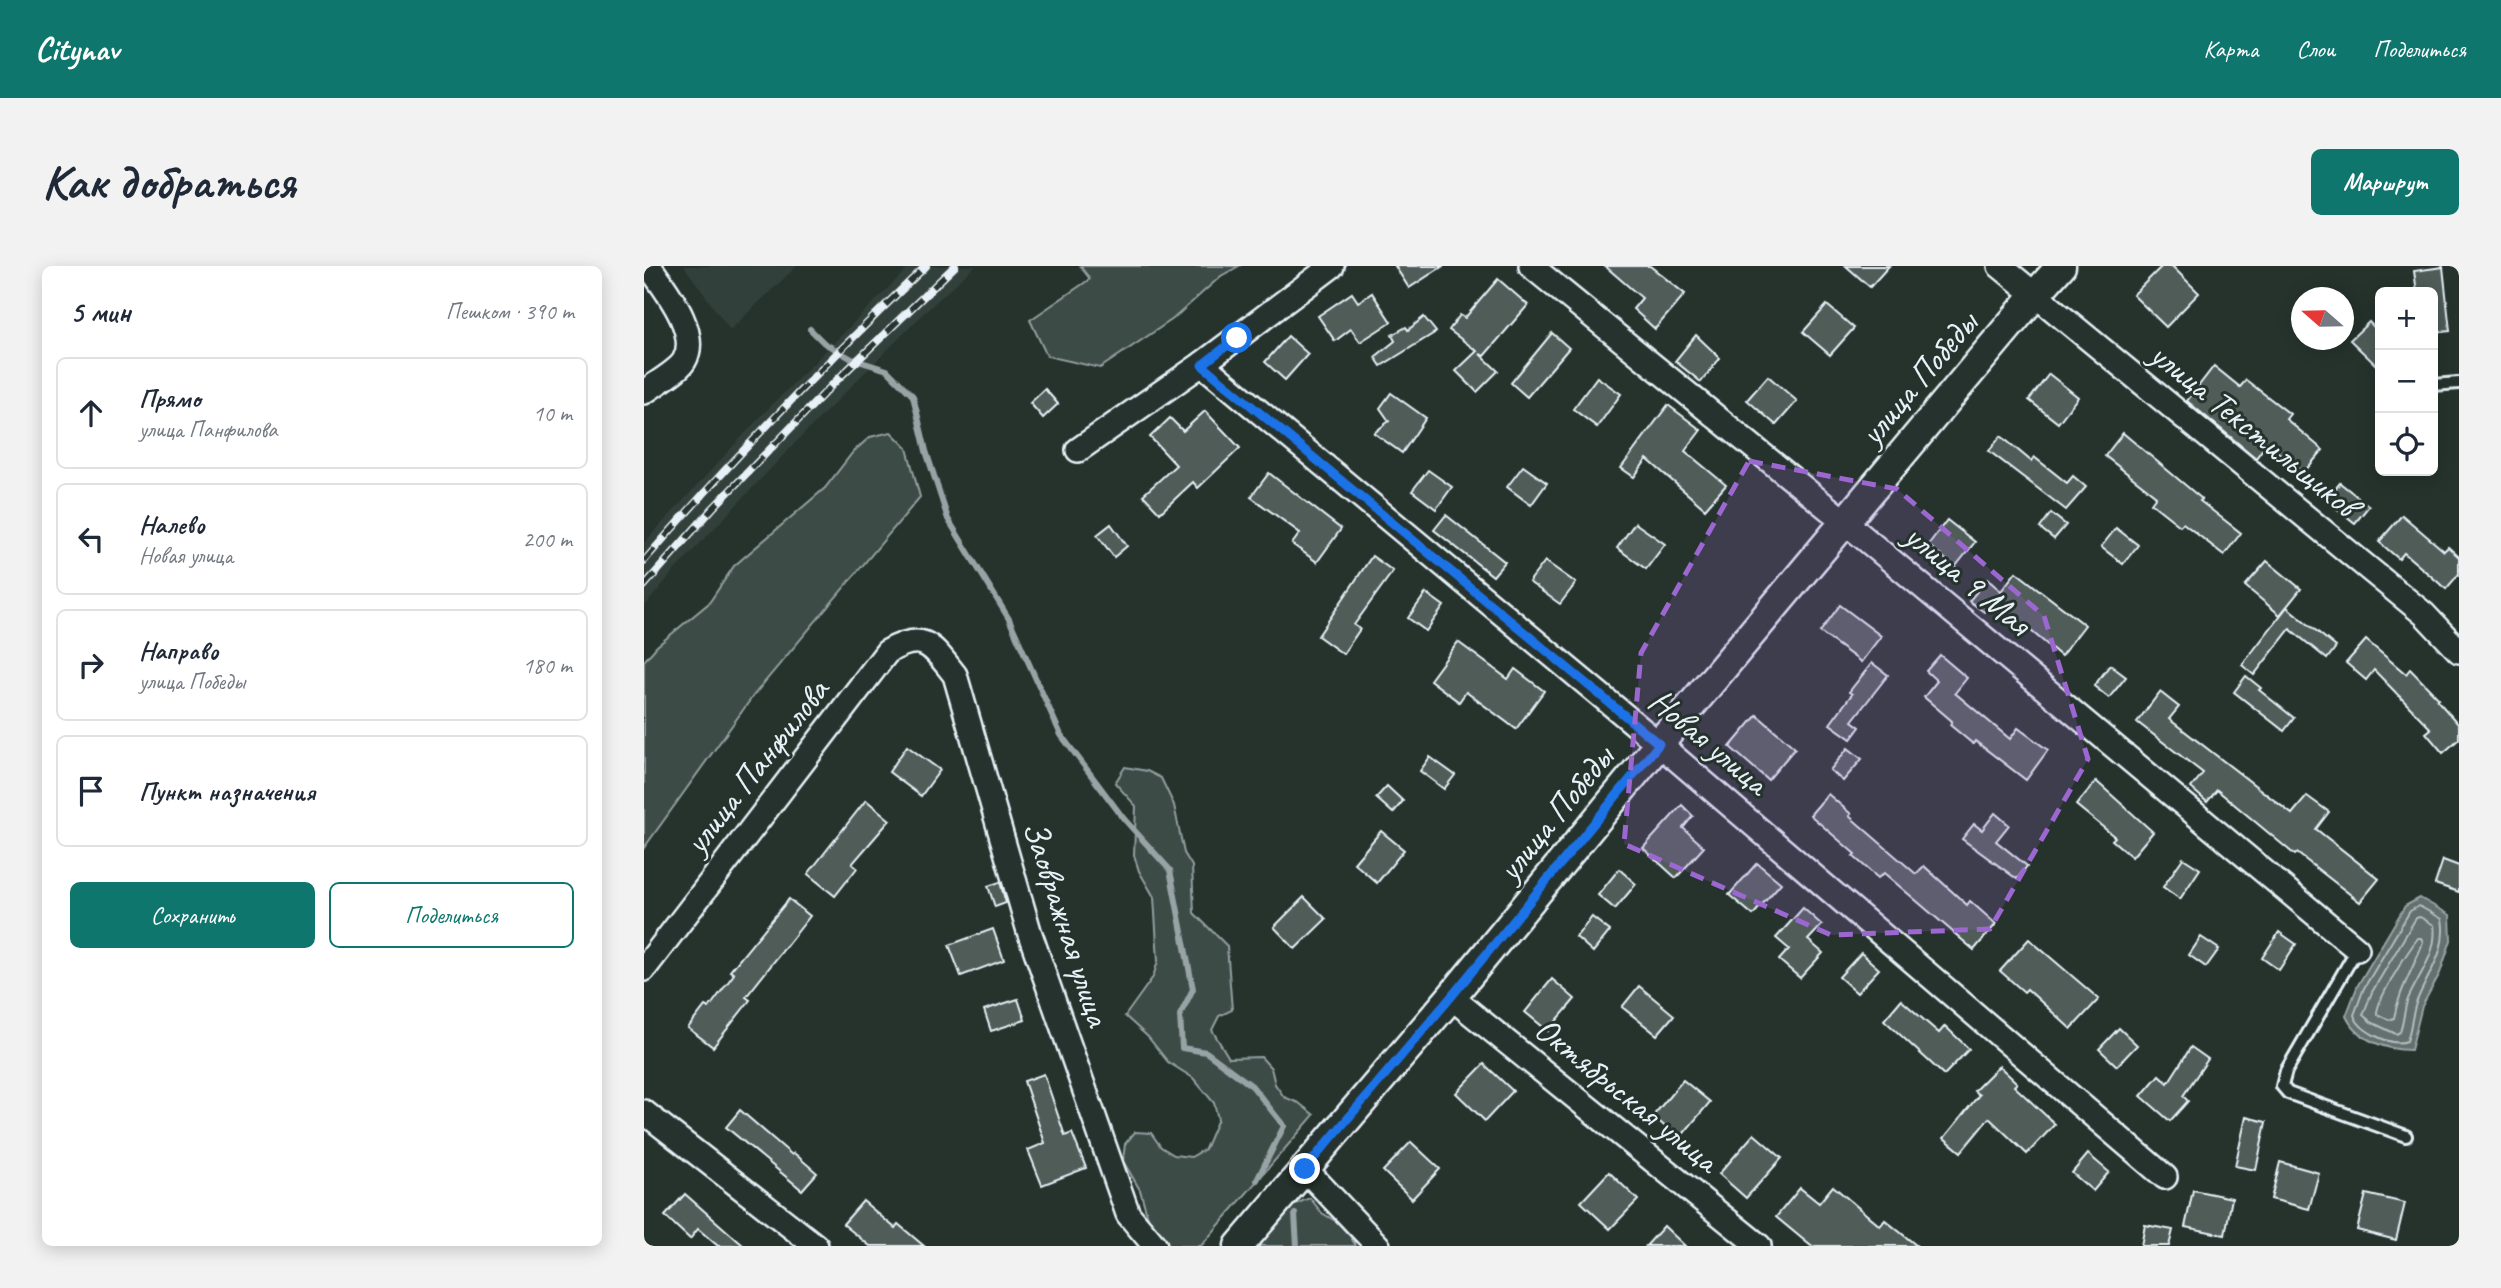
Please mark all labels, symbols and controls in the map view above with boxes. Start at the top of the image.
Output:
text: Citynav [35,28,119,70]
text: Карта [2204,34,2258,64]
text: Слои [2296,34,2335,64]
text: Поделиться [2373,34,2466,64]
button: Маршрут [2311,149,2459,215]
text: Как добраться [42,151,295,213]
north arrow [2291,287,2354,350]
map controls [2375,287,2438,476]
button: + [2375,287,2438,350]
text: 5 мин [70,293,131,331]
text: Пешком · 390 m [446,297,574,326]
street label: улица Победы [1848,300,1989,456]
route start [1221,322,1252,353]
street label: улица Текстильщиков [2139,331,2373,532]
button: − [2375,350,2438,413]
text: Прямо [139,382,201,415]
icon: ahead [72,394,110,432]
text: 10 m [533,399,572,428]
button: locate [2375,413,2438,476]
text: улица Панфилова [139,415,277,444]
text: Налево [139,508,205,541]
street label: улица 9 Мая [1894,512,2042,647]
icon: left [72,520,110,558]
text: 200 m [523,525,572,554]
text: Новая улица [139,541,233,570]
text: Направо [139,634,218,667]
icon: right [72,646,110,684]
text: 180 m [523,651,572,680]
text: улица Победы [139,667,245,696]
street label: улица Панфилова [673,667,841,865]
street label: Новая улица [1639,678,1780,806]
street label: улица Победы [1486,734,1625,892]
icon: arrive [72,772,110,810]
text: Пункт назначения [139,775,315,808]
street label: Заовражная улица [1012,815,1121,1033]
button: Сохранить [70,882,315,948]
button: Поделиться [329,882,574,948]
street label: Октябрьская улица [1526,1007,1730,1184]
route end [1289,1153,1320,1184]

